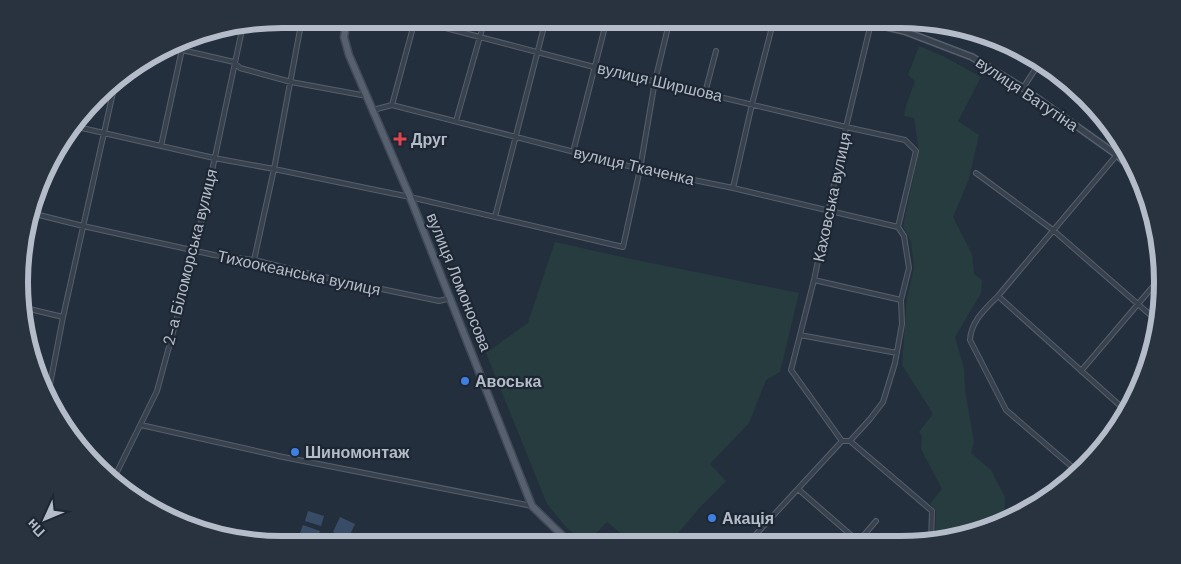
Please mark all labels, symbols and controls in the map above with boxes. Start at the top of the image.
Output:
street label: вулиця Ватутіна [972,52,1082,136]
street label: вулиця Ширшова [595,57,725,107]
place label: Друг [411,129,448,150]
street label: Каховська вулиця [808,130,856,264]
marker: Друг [393,132,407,146]
street label: вулиця Ткаченка [571,142,697,190]
street label: 2-а Біломорська вулиця [158,167,222,347]
street label: вулиця Ломоносова [422,210,496,354]
street label: Тихоокеанська вулиця [216,245,382,301]
place label: Авоська [475,371,541,392]
marker: Авоська [459,375,471,387]
place label: Шиномонтаж [305,442,410,463]
marker: Шиномонтаж [289,446,301,458]
north arrow [20,494,70,544]
place label: Акація [722,508,774,529]
marker: Акація [706,512,718,524]
text: Пн [23,515,49,541]

